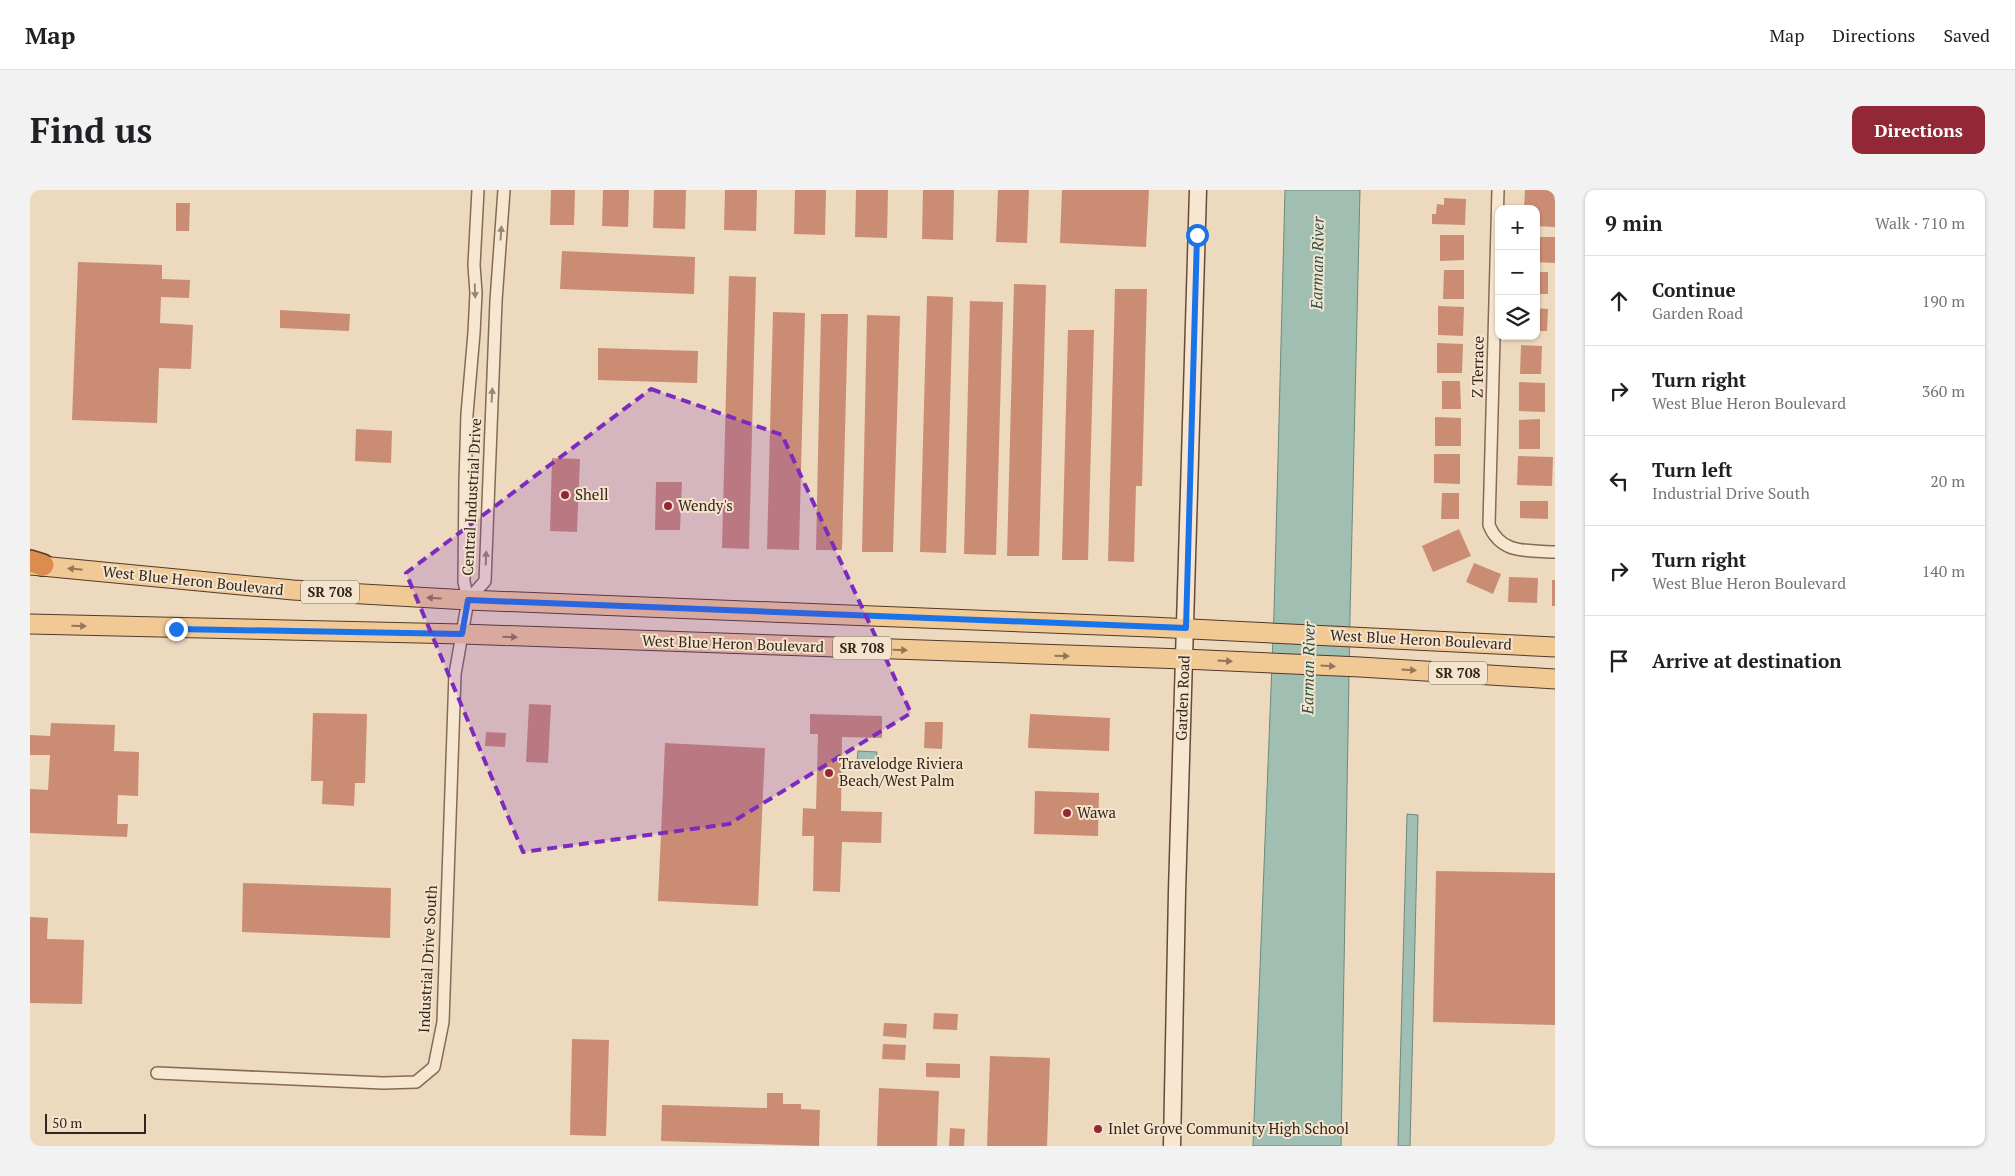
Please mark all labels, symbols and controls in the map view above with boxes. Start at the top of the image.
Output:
text: Map [25,19,75,51]
text: Map [1769,23,1804,47]
text: Directions [1832,23,1915,47]
text: Saved [1943,23,1990,47]
button: Directions [1852,106,1985,154]
text: Find us [30,107,152,153]
map controls [1495,205,1540,340]
button: + [1495,205,1540,250]
text: 9 min [1605,209,1662,237]
text: Walk · 710 m [1875,212,1965,234]
water label: Earman River [1305,216,1329,311]
route start [1186,224,1209,247]
one-way arrow [497,225,505,241]
button: − [1495,250,1540,295]
text: Continue [1652,277,1736,302]
one-way arrow [472,283,480,299]
icon: ahead [1605,287,1633,315]
text: 190 m [1922,290,1965,312]
button: layers [1495,295,1540,340]
text: Garden Road [1652,302,1743,324]
street label: Z Terrace [1466,336,1488,398]
text: Turn right [1652,367,1746,392]
icon: right [1605,377,1633,405]
text: 360 m [1922,380,1965,402]
one-way arrow [489,387,497,403]
text: West Blue Heron Boulevard [1652,392,1846,414]
street label: Central Industrial Drive [457,418,485,576]
text: Turn left [1652,457,1733,482]
icon: left [1605,467,1633,495]
text: 20 m [1930,470,1965,492]
text: Industrial Drive South [1652,482,1810,504]
place label: Shell [575,484,608,504]
marker: Shell [559,489,571,501]
place label: Wendy's [678,495,733,515]
marker: Wendy's [662,500,674,512]
text: Turn right [1652,547,1746,572]
one-way arrow [482,550,490,566]
icon: right [1605,557,1633,585]
text: 140 m [1922,560,1965,582]
street label: West Blue Heron Boulevard [102,561,285,599]
one-way arrow [67,565,83,573]
text: West Blue Heron Boulevard [1652,572,1846,594]
road number: SR 708 [301,581,359,604]
one-way arrow [426,593,442,601]
route end [165,618,188,641]
water label: Earman River [1296,621,1320,716]
one-way arrow [71,622,87,630]
street label: West Blue Heron Boulevard [1330,624,1512,654]
street label: West Blue Heron Boulevard [642,630,824,656]
one-way arrow [502,633,518,641]
road number: SR 708 [833,636,891,659]
one-way arrow [892,646,908,654]
icon: arrive [1605,647,1633,675]
text: Arrive at destination [1652,648,1841,673]
one-way arrow [1055,652,1071,660]
street label: Garden Road [1171,655,1193,741]
one-way arrow [1217,657,1233,665]
one-way arrow [1320,662,1336,670]
road number: SR 708 [1429,662,1487,684]
one-way arrow [1401,667,1417,675]
place label: Travelodge Riviera Beach/West Palm [839,753,964,790]
marker: Travelodge Riviera Beach/West Palm [823,767,835,779]
place label: Wawa [1077,802,1117,822]
marker: Wawa [1061,807,1073,819]
street label: Industrial Drive South [413,884,441,1033]
scale bar [45,1111,146,1134]
text: 50 m [52,1113,82,1132]
place label: Inlet Grove Community High School [1108,1118,1349,1138]
marker: Inlet Grove Community High School [1092,1123,1104,1135]

